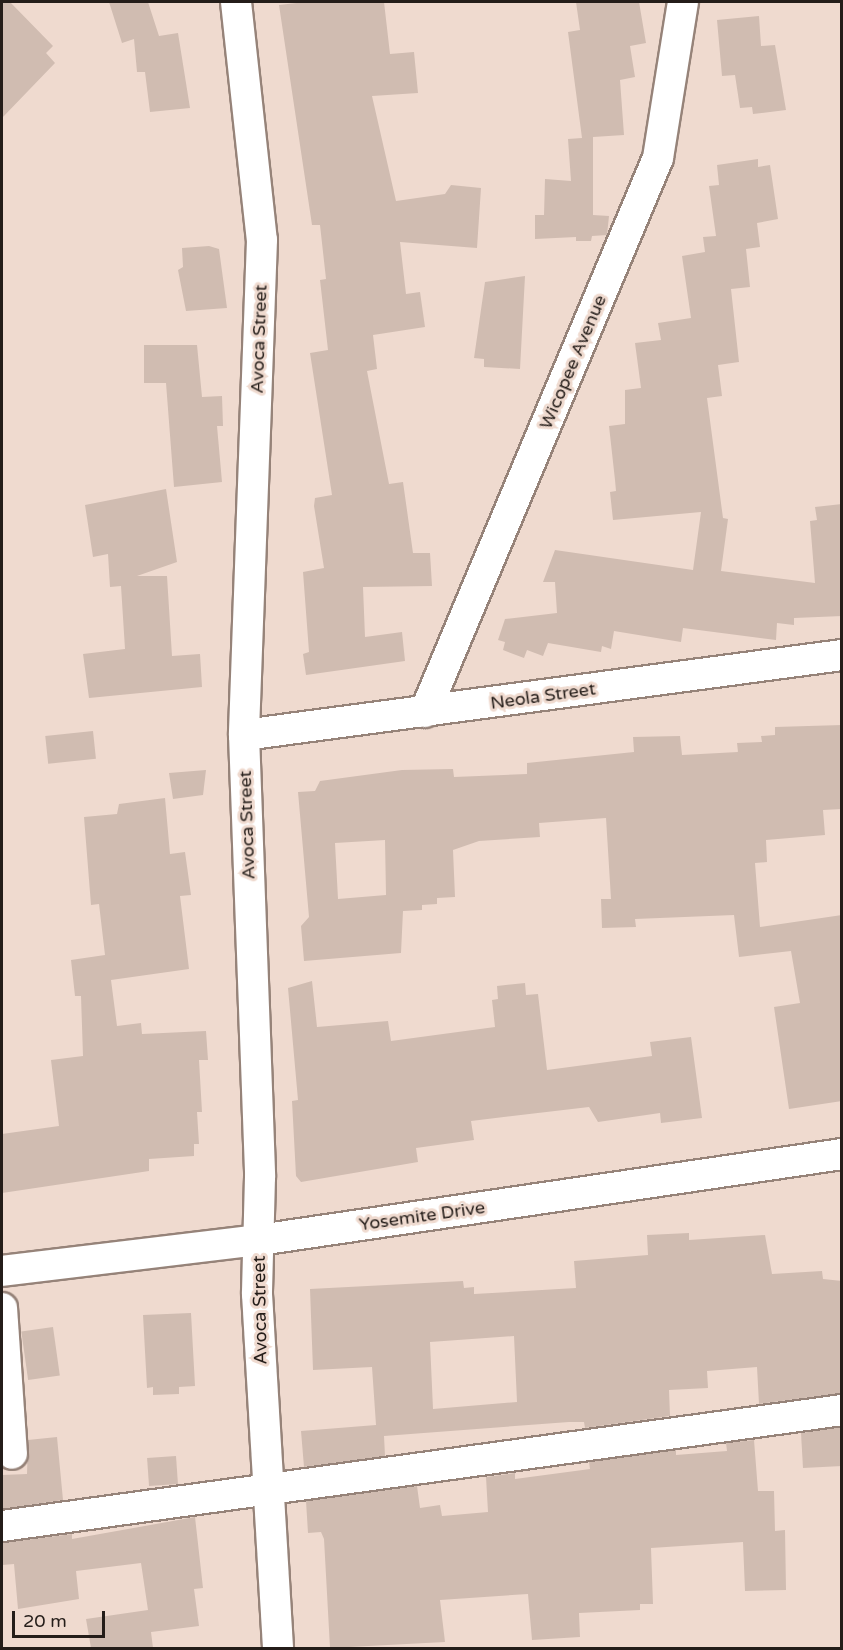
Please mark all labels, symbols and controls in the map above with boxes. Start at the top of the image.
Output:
street label: Avoca Street [246,284,272,394]
street label: Wicopee Avenue [535,292,611,432]
street label: Neola Street [489,678,597,714]
street label: Avoca Street [234,770,260,880]
street label: Yosemite Drive [358,1196,486,1236]
street label: Avoca Street [248,1255,272,1365]
scale bar [15,1599,108,1637]
text: 20 m [23,1610,67,1632]

